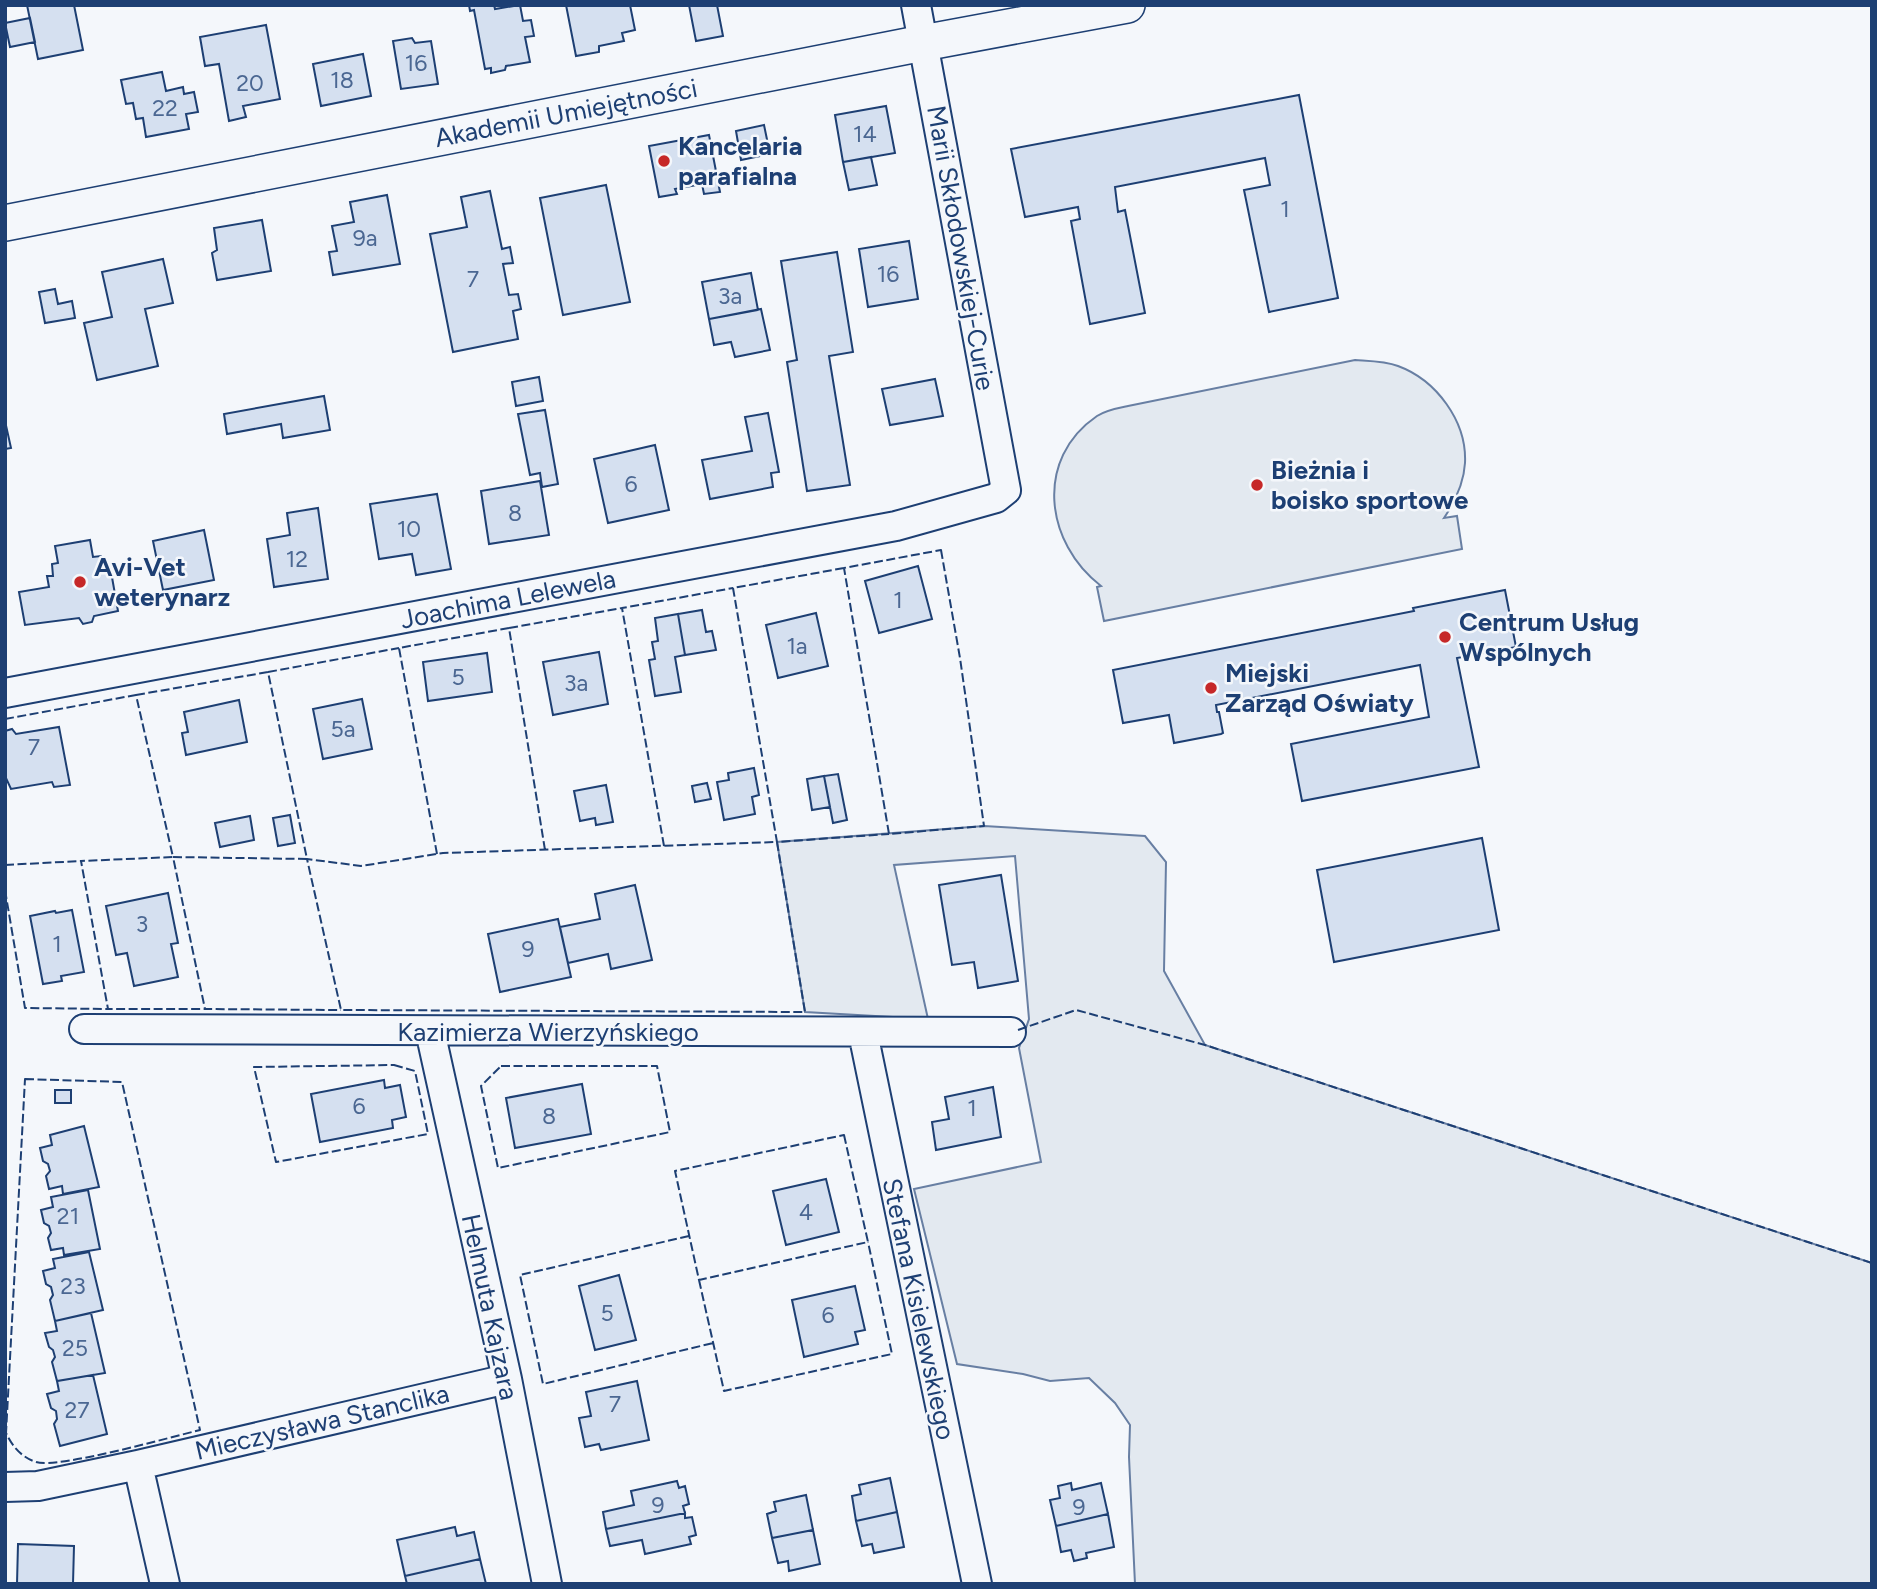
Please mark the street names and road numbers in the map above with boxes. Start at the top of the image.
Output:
street label: Akademii Umiejętności [432,72,700,154]
street label: Marii Skłodowskiej-Curie [920,103,1002,393]
street label: Joachima Lelewela [398,562,618,636]
street label: Kazimierza Wierzyńskiego [397,1016,699,1048]
street label: Stefana Kisielewskiego [876,1175,962,1443]
street label: Helmuta Kajzara [455,1211,525,1403]
street label: Mieczysława Stanclika [192,1377,452,1467]

